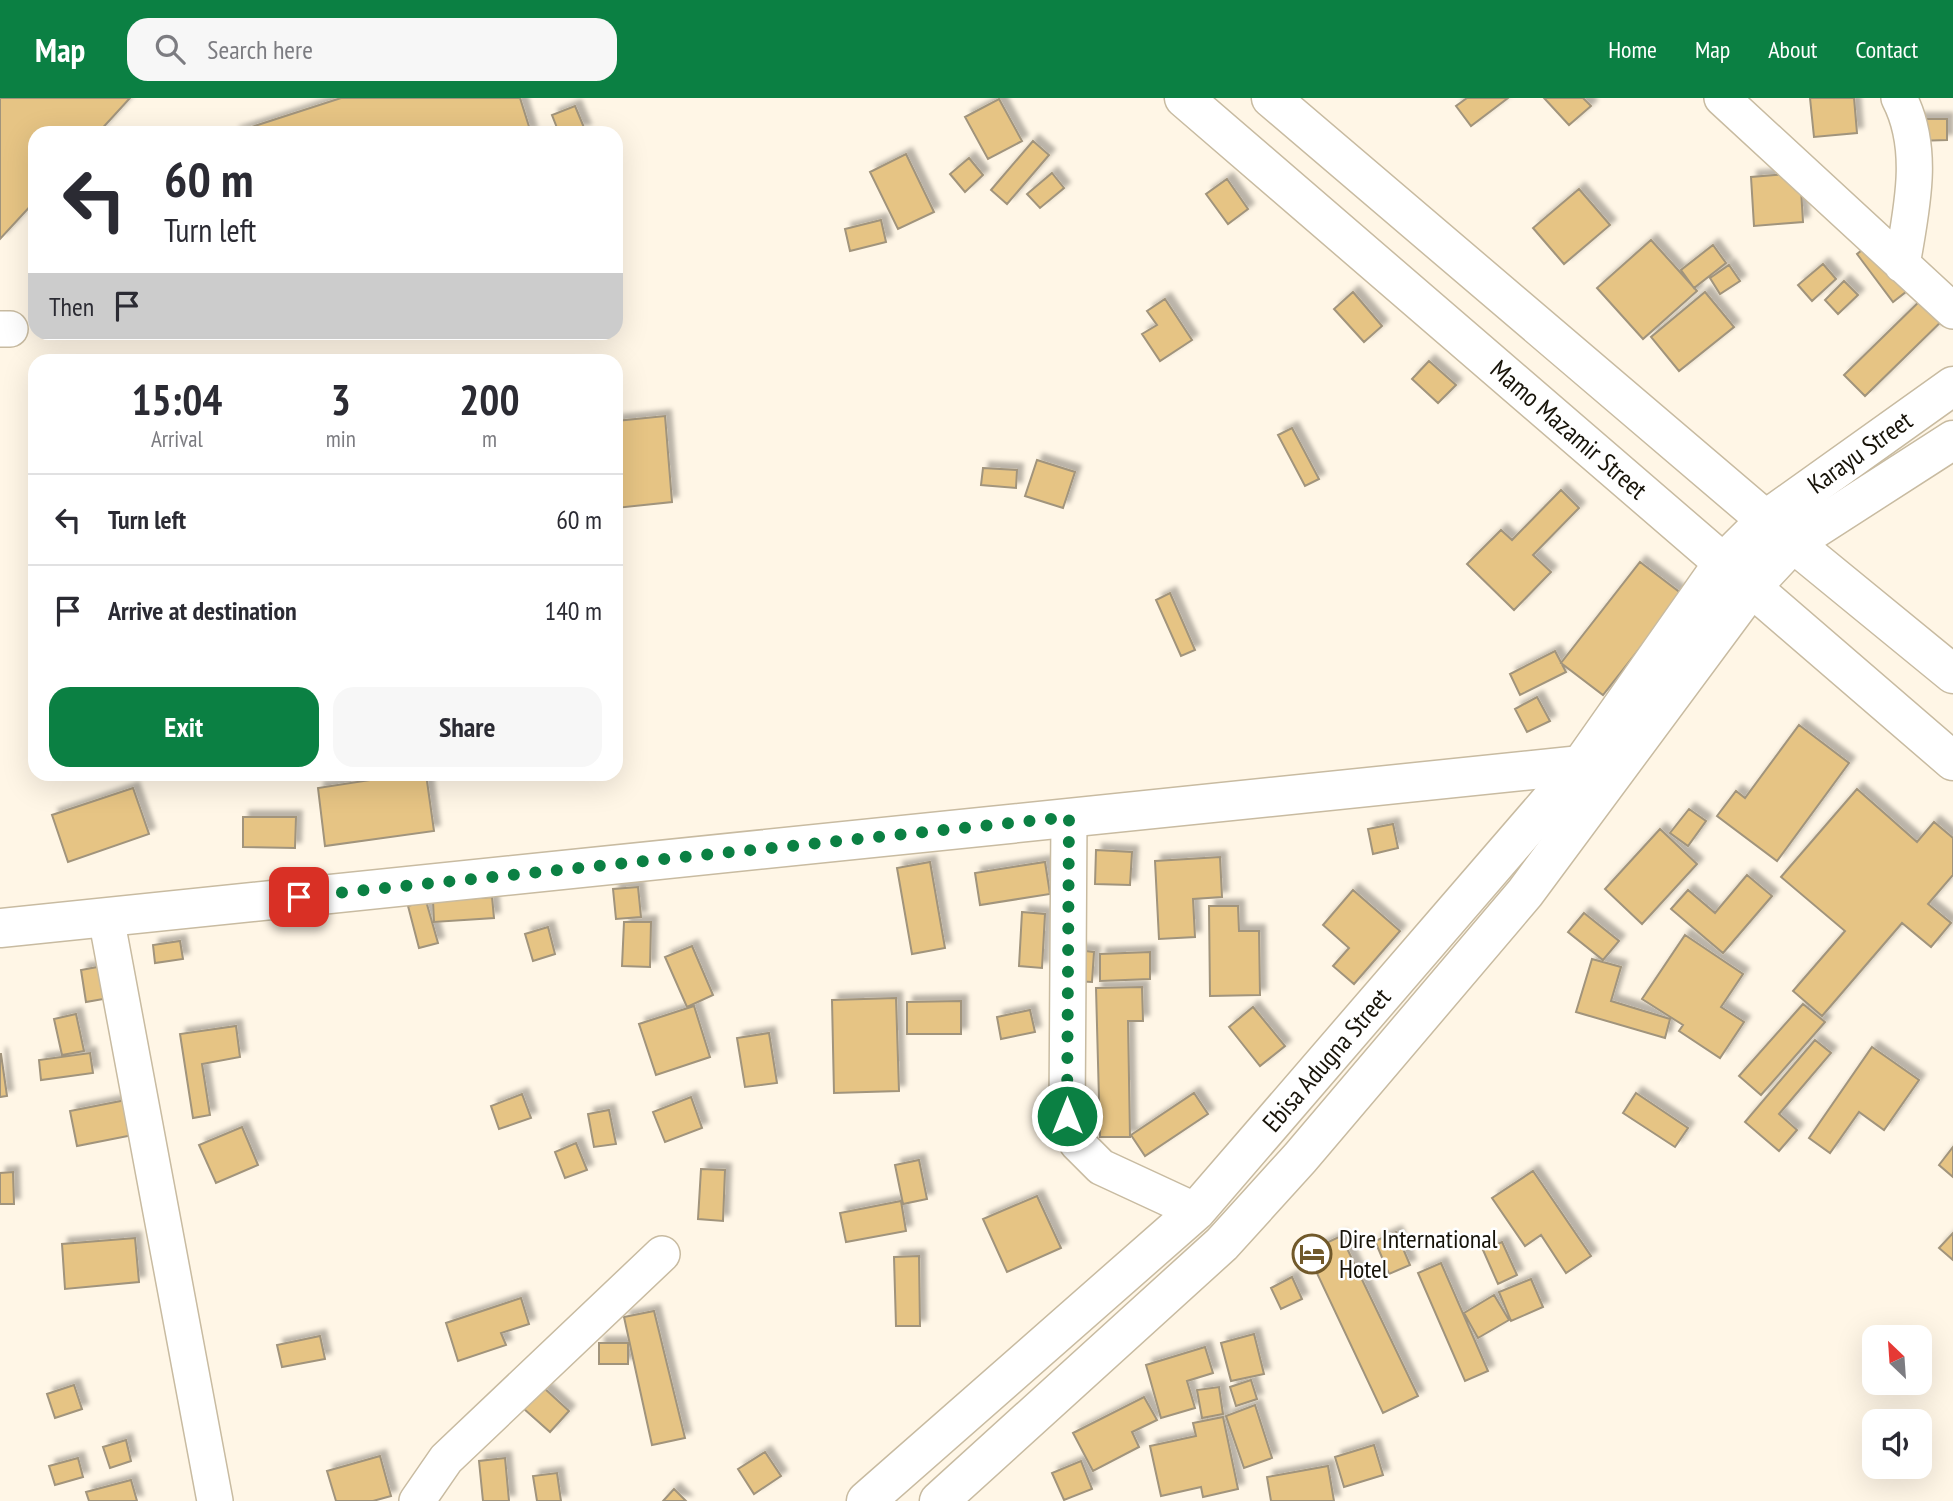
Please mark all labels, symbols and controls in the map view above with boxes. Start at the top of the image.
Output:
search box [127,18,617,81]
text: Map [35,28,85,71]
icon: search [151,30,189,68]
text: Search here [207,33,313,66]
text: Home [1608,34,1657,65]
text: Map [1695,34,1730,65]
text: About [1768,34,1817,65]
text: Contact [1855,34,1918,65]
text: 60 m [164,147,253,211]
icon: left [49,154,140,245]
text: Turn left [164,209,256,251]
icon: arrive [108,287,146,325]
text: Then [49,290,94,323]
street label: Mamo Mazamir Street [1484,353,1654,506]
text: 15:04 [131,372,222,427]
text: 3 [331,372,351,427]
text: 200 [459,372,520,427]
street label: Karayu Street [1801,404,1918,500]
text: Arrival [151,424,203,453]
text: min [326,424,356,453]
text: m [482,424,497,453]
icon: left [49,501,87,539]
text: Turn left [108,503,186,536]
text: 60 m [556,503,602,536]
icon: arrive [49,592,87,630]
text: Arrive at destination [108,594,297,627]
text: 140 m [544,594,602,627]
button: Exit [49,687,319,767]
button: Share [333,687,602,767]
pin [269,867,329,927]
icon: arrive [280,878,318,916]
street label: Ebisa Adugna Street [1255,981,1397,1138]
position arrow [1030,1079,1104,1153]
place label: Dire International Hotel [1339,1222,1498,1285]
hotel icon: Dire International Hotel [1291,1233,1333,1275]
north arrow [1862,1325,1932,1395]
map controls [1862,1325,1932,1479]
button: sound [1862,1409,1932,1479]

